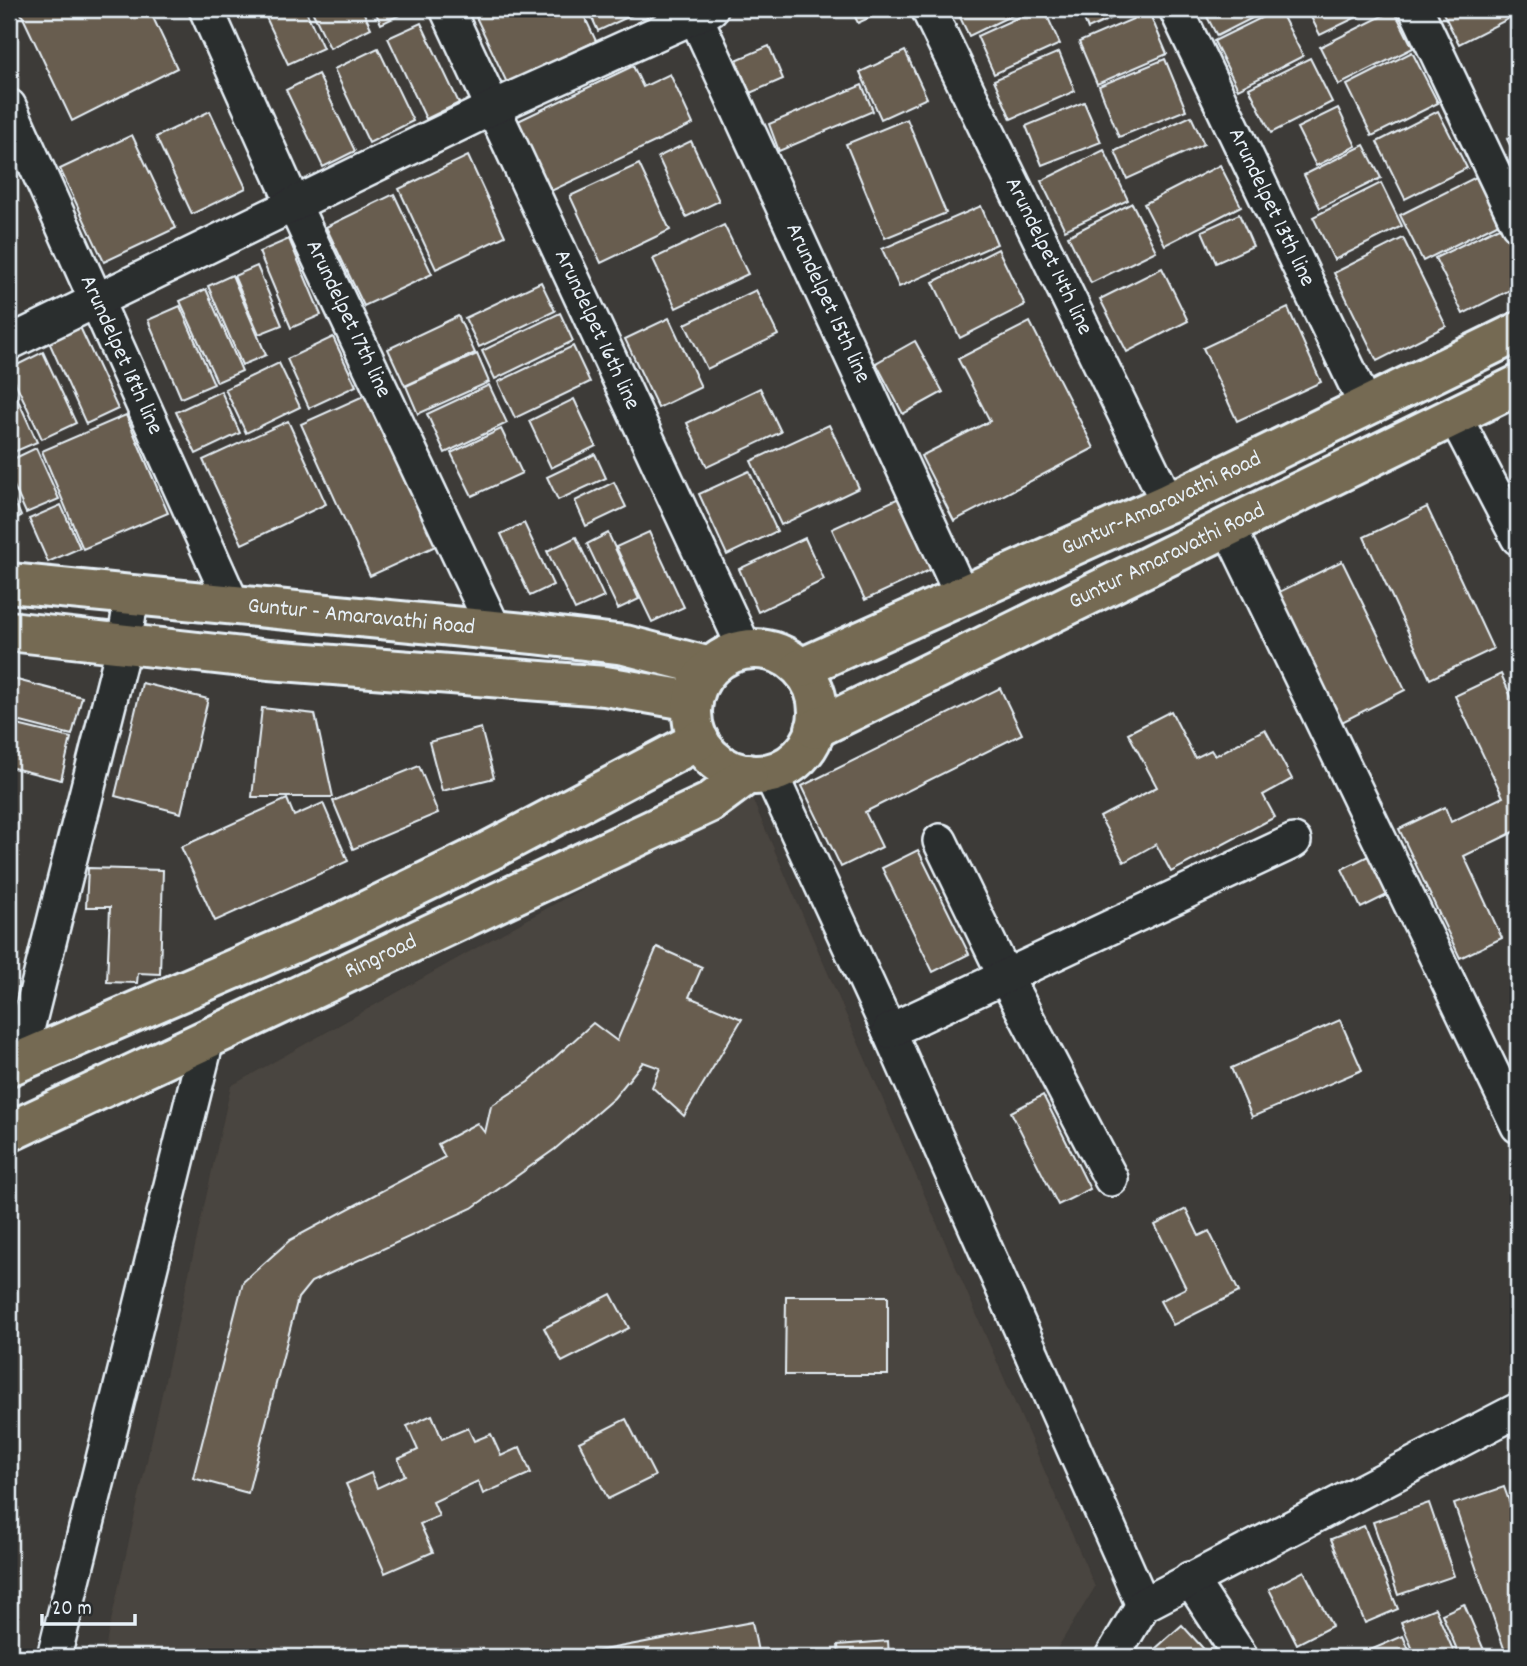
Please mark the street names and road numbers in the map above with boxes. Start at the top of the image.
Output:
street label: Arundelpet 13th line [1219,122,1323,292]
street label: Arundelpet 14th line [996,172,1101,341]
street label: Arundelpet 15th line [776,218,879,389]
street label: Arundelpet 17th line [296,235,399,404]
street label: Arundelpet 16th line [545,244,648,416]
street label: Arundelpet 18th line [71,270,171,440]
street label: Guntur-Amaravathi Road [1056,443,1267,565]
street label: Guntur Amaravathi Road [1063,495,1271,619]
street label: Guntur - Amaravathi Road [246,590,476,645]
street label: Ringroad [339,926,423,988]

